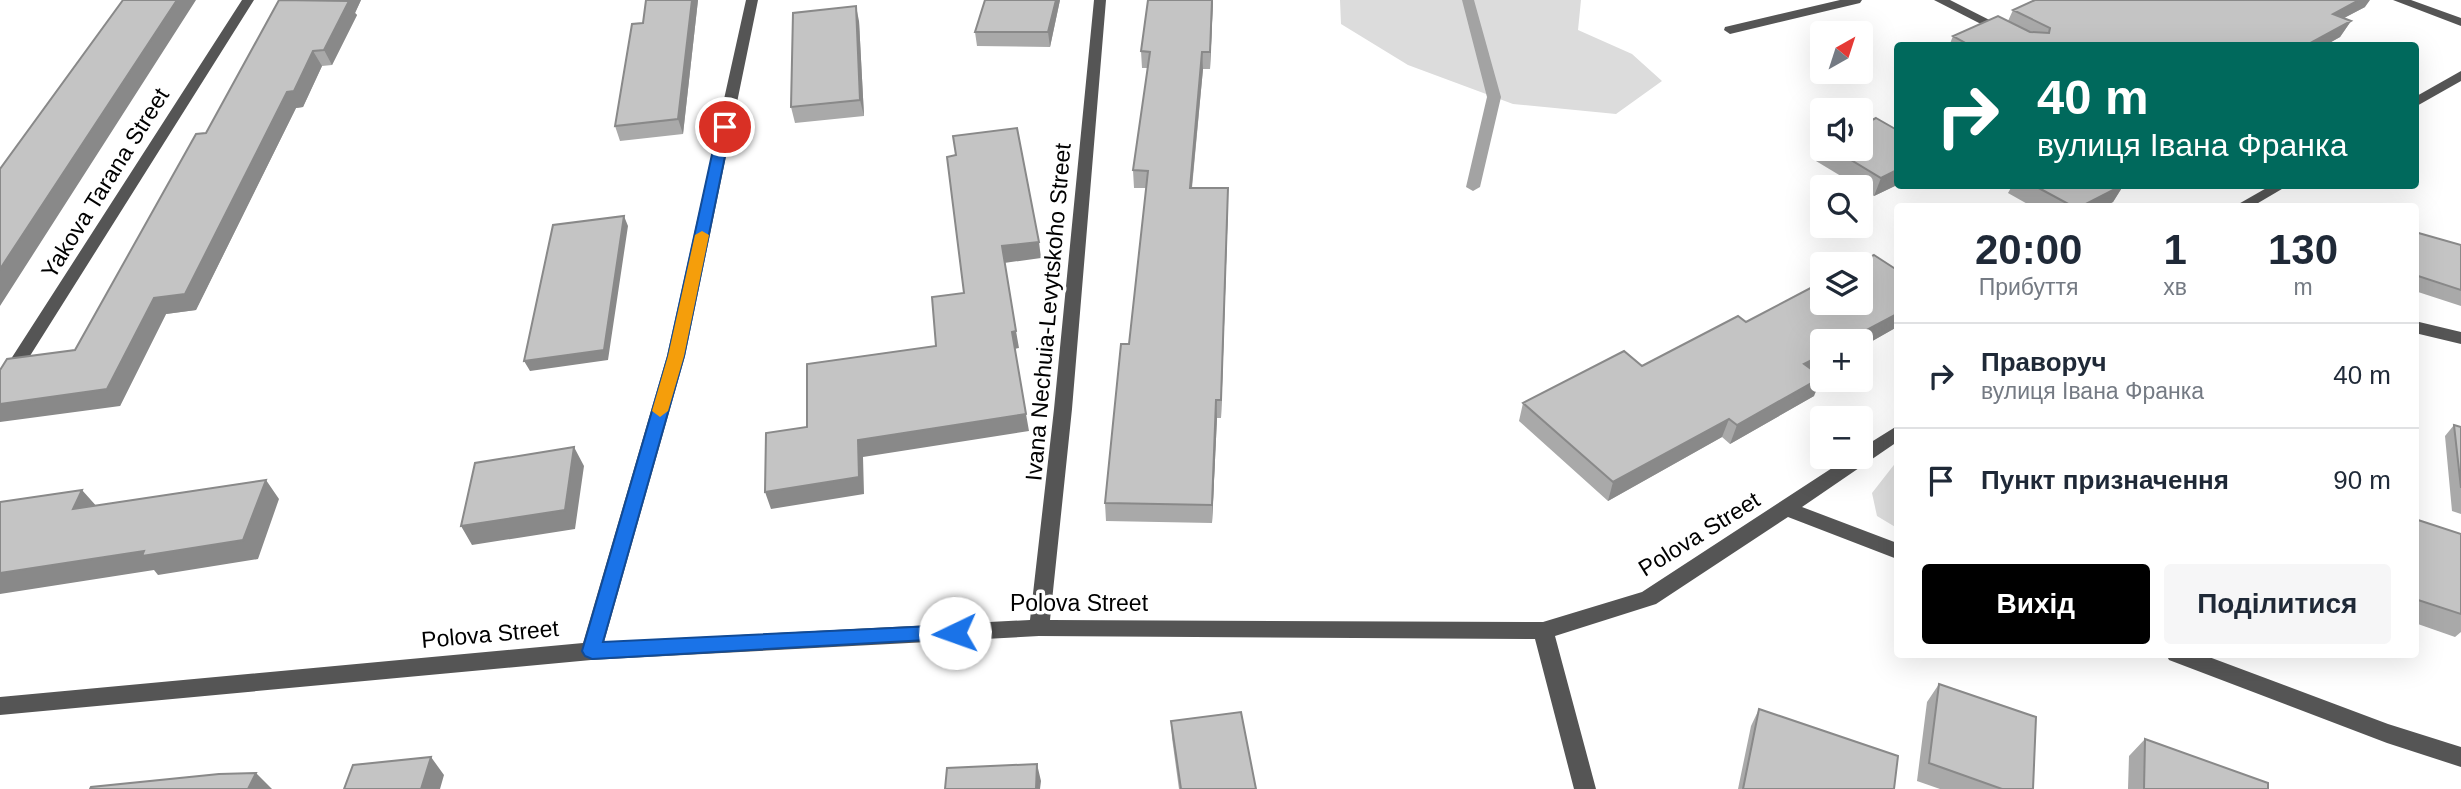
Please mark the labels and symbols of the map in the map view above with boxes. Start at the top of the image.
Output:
north arrow [1810,21,1872,84]
street label: Yakova Tarana Street [36,83,174,283]
pin [695,97,755,157]
street label: Ivana Nechuia-Levytskoho Street [1020,142,1076,482]
street label: Polova Street [1634,486,1765,582]
street label: Polova Street [1010,590,1149,616]
position arrow [918,596,992,670]
street label: Polova Street [420,615,561,653]

